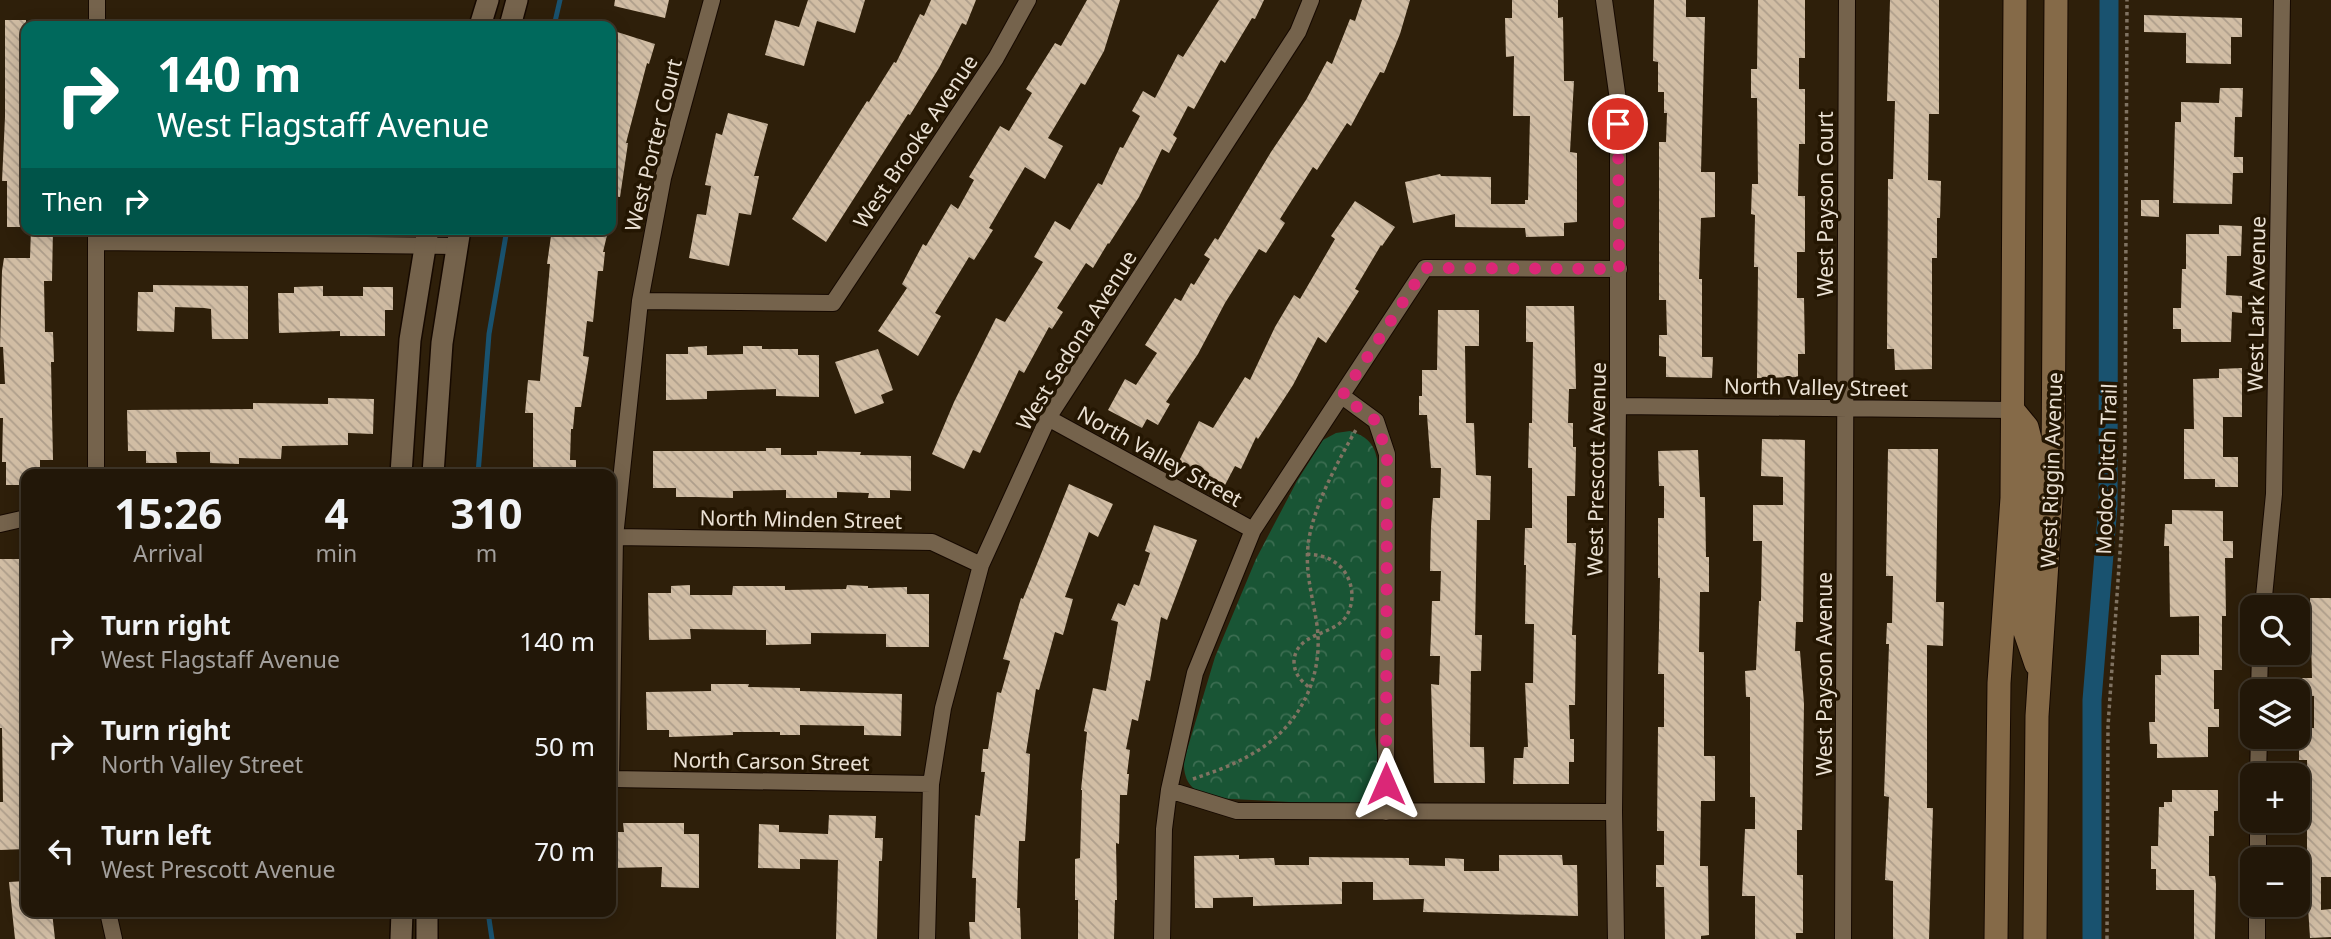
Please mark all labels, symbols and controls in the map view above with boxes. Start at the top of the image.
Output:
text: 140 m [157,40,302,106]
icon: right [42,49,133,140]
street label: West Brooke Avenue [846,49,984,233]
street label: West Porter Court [618,55,688,234]
pin [1588,94,1648,154]
text: West Flagstaff Avenue [157,103,489,146]
icon: arrive [1599,105,1637,143]
street label: West Payson Court [1811,111,1839,297]
icon: right [117,182,155,220]
text: Then [42,183,103,219]
street label: West Lark Avenue [2240,216,2272,392]
street label: West Sedona Avenue [1009,245,1143,435]
street label: West Prescott Avenue [1580,362,1612,576]
street label: North Valley Street [1724,371,1909,403]
street label: West Riggin Avenue [2034,372,2068,568]
street label: Modoc Ditch Trail [2089,383,2123,555]
street label: North Valley Street [1073,399,1248,513]
text: 15:26 [114,484,222,541]
text: 4 [324,484,348,541]
text: 310 [451,484,523,541]
street label: North Minden Street [699,503,903,535]
text: Arrival [133,537,203,569]
text: min [316,537,357,569]
text: m [476,537,497,569]
street label: West Payson Avenue [1810,572,1838,776]
map controls [2240,595,2310,917]
button: search [2240,595,2310,665]
text: Turn right [101,607,231,643]
icon: right [42,622,80,660]
text: 140 m [519,623,595,659]
text: West Flagstaff Avenue [101,643,340,675]
button: layers [2240,679,2310,749]
text: Turn right [101,712,231,748]
icon: right [42,727,80,765]
text: 50 m [534,728,595,764]
street label: North Carson Street [672,745,870,777]
position arrow [1349,747,1423,821]
text: North Valley Street [101,748,303,780]
button: + [2240,763,2310,833]
text: Turn left [101,817,212,853]
icon: left [42,832,80,870]
text: 70 m [534,833,595,869]
button: − [2240,847,2310,917]
text: West Prescott Avenue [101,853,335,885]

